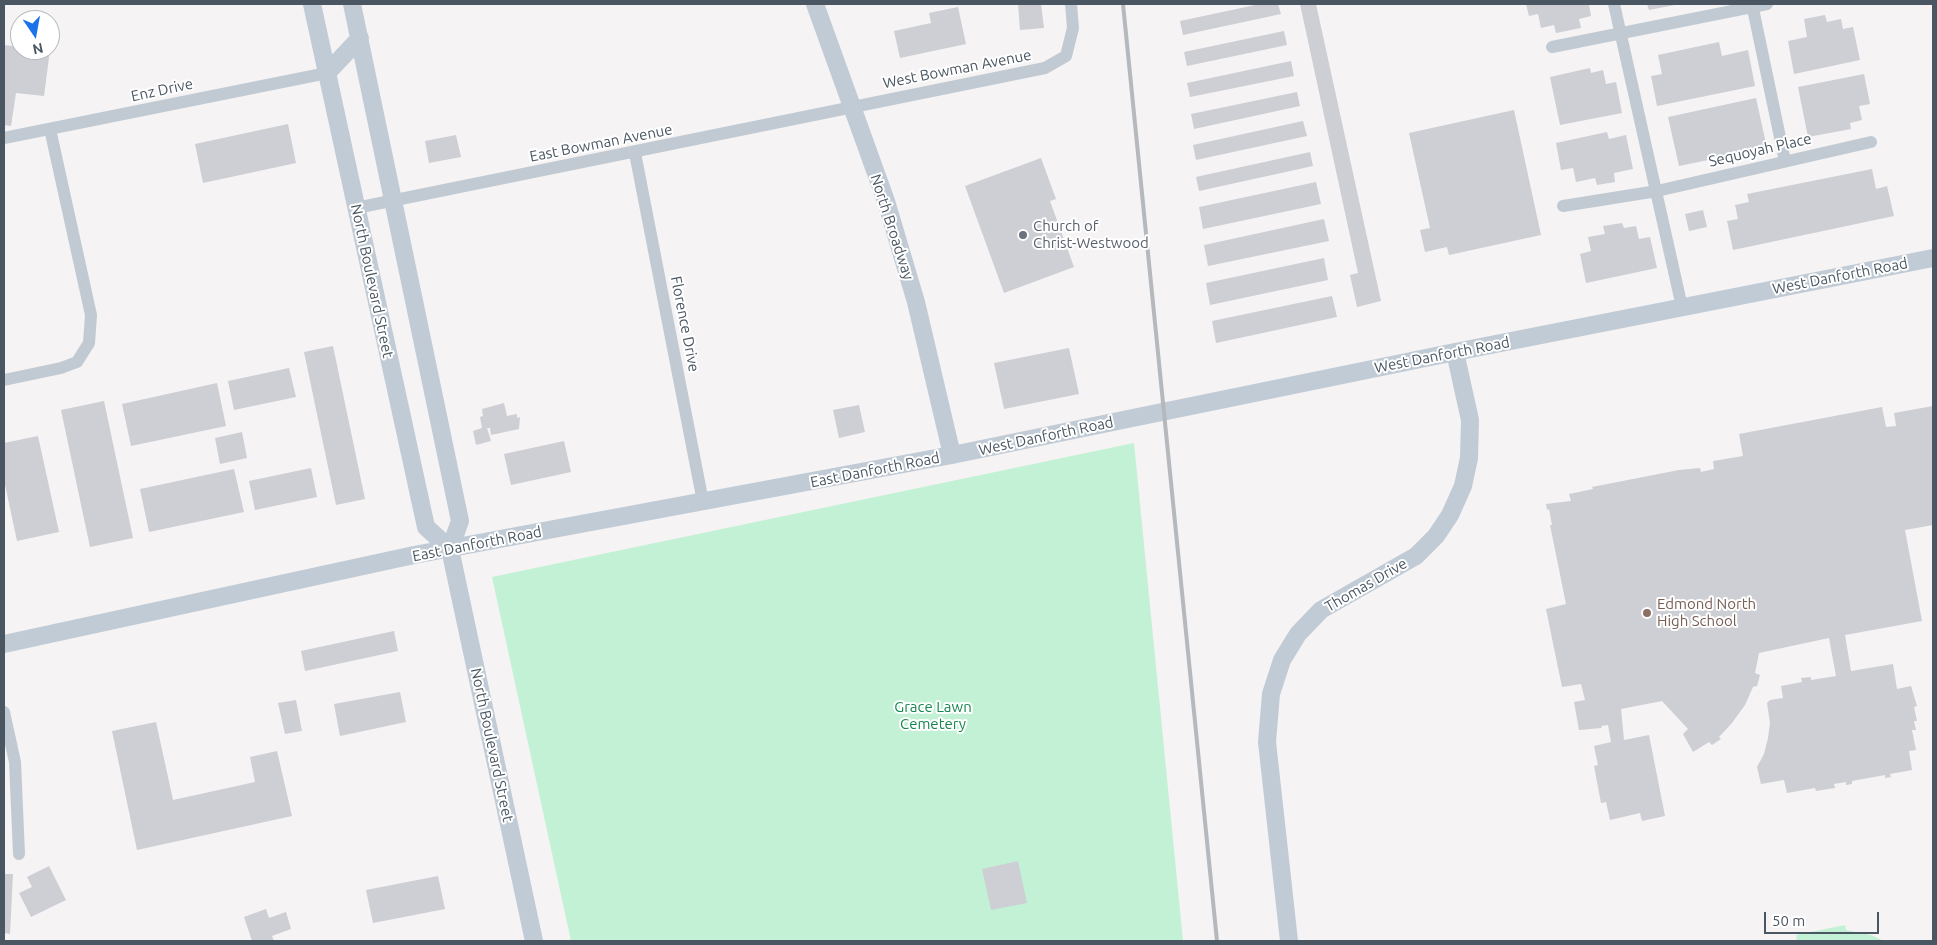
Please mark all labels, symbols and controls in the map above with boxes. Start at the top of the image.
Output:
north arrow [10,10,60,60]
text: N [31,40,45,58]
street label: West Bowman Avenue [881,46,1033,92]
street label: Enz Drive [129,75,195,105]
street label: East Bowman Avenue [528,120,674,166]
street label: Sequoyah Place [1707,129,1813,171]
street label: North Broadway [866,172,918,282]
street label: North Boulevard Street [347,202,397,360]
place label: Church of Christ-Westwood [1033,217,1149,252]
marker: Church of Christ-Westwood [1017,229,1029,241]
street label: West Danforth Road [1771,254,1909,298]
street label: Florence Drive [667,275,703,373]
street label: West Danforth Road [1373,333,1511,377]
street label: West Danforth Road [977,413,1115,459]
street label: East Danforth Road [809,449,941,491]
street label: East Danforth Road [411,523,543,565]
street label: Thomas Drive [1322,554,1410,616]
place label: Edmond North High School [1657,595,1756,630]
marker: Edmond North High School [1641,607,1653,619]
street label: North Boulevard Street [467,666,517,824]
park label: Grace Lawn Cemetery [894,698,972,733]
scale bar [1767,902,1882,934]
text: 50 m [1772,912,1805,929]

